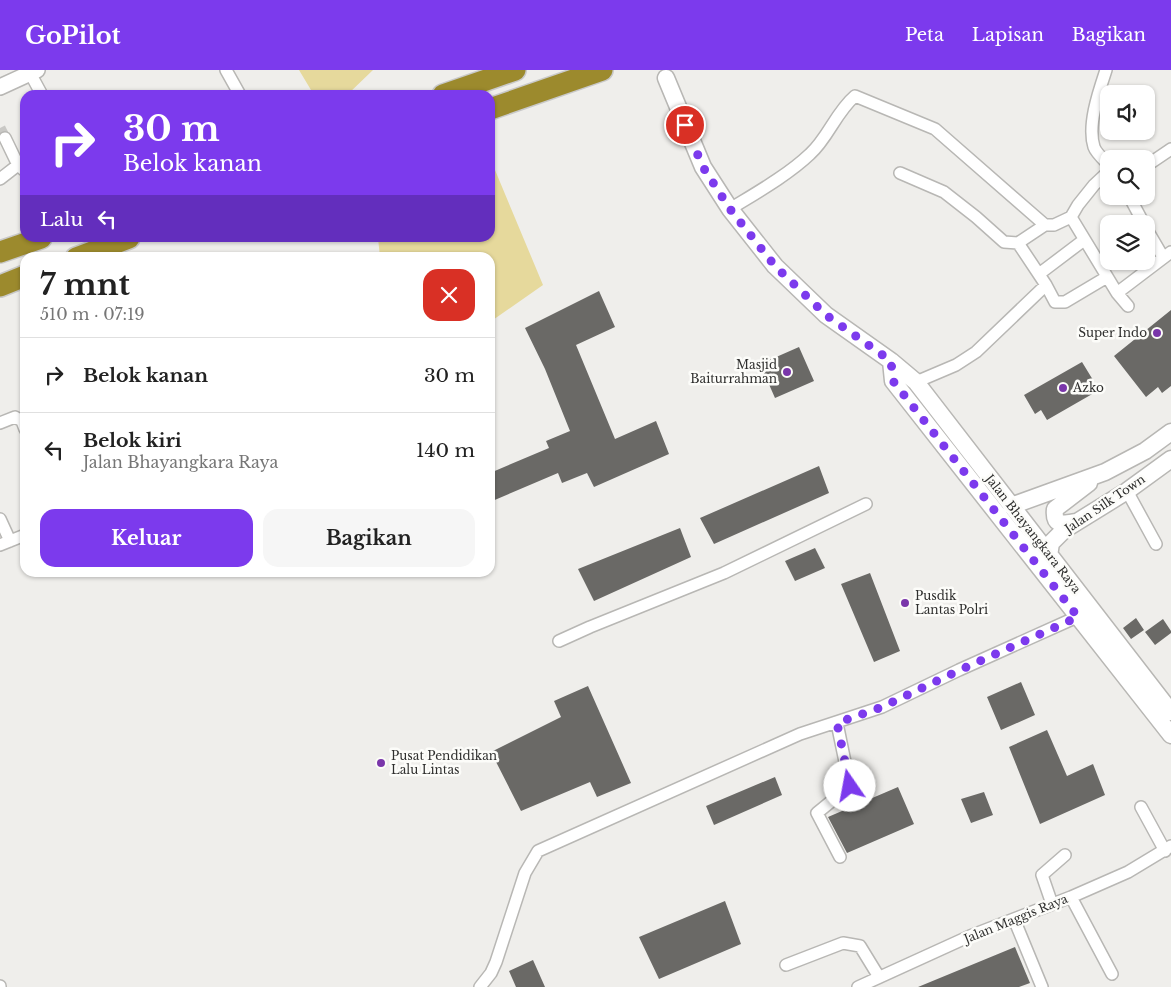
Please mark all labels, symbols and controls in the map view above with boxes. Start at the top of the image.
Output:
text: GoPilot [25,21,121,50]
text: Peta [905,24,944,46]
text: Lapisan [972,24,1044,46]
text: Bagikan [1072,24,1146,46]
map controls [1100,85,1155,270]
button: sound [1100,85,1155,140]
pin [664,104,706,146]
text: 30 m [123,107,220,150]
icon: right [40,110,105,175]
icon: arrive [671,111,699,139]
text: Belok kanan [123,150,262,177]
button: search [1100,150,1155,205]
icon: left [93,205,121,233]
text: Lalu [40,208,83,231]
button: layers [1100,215,1155,270]
text: 7 mnt [40,266,130,303]
button: close [423,269,475,321]
text: 510 m · 07:19 [40,304,145,324]
place label: Super Indo [1078,325,1147,340]
marker: Super Indo [1151,327,1163,339]
place label: Masjid Baiturrahman [690,357,777,386]
icon: right [40,361,68,389]
text: Belok kanan [83,364,208,387]
text: 30 m [424,364,475,387]
marker: Masjid Baiturrahman [781,366,793,378]
place label: Azko [1072,380,1104,395]
marker: Azko [1057,382,1069,394]
text: Belok kiri [83,429,182,452]
icon: left [40,436,68,464]
text: 140 m [416,439,475,462]
text: Jalan Bhayangkara Raya [83,452,278,472]
street label: Jalan Bhayangkara Raya [981,470,1085,596]
street label: Jalan Silk Town [1060,471,1148,537]
button: Keluar [40,509,253,567]
button: Bagikan [263,509,475,567]
place label: Pusdik Lantas Polri [915,588,988,617]
marker: Pusdik Lantas Polri [899,597,911,609]
place label: Pusat Pendidikan Lalu Lintas [391,748,497,777]
marker: Pusat Pendidikan Lalu Lintas [375,757,387,769]
position arrow [823,759,875,811]
street label: Jalan Maggis Raya [960,891,1070,947]

